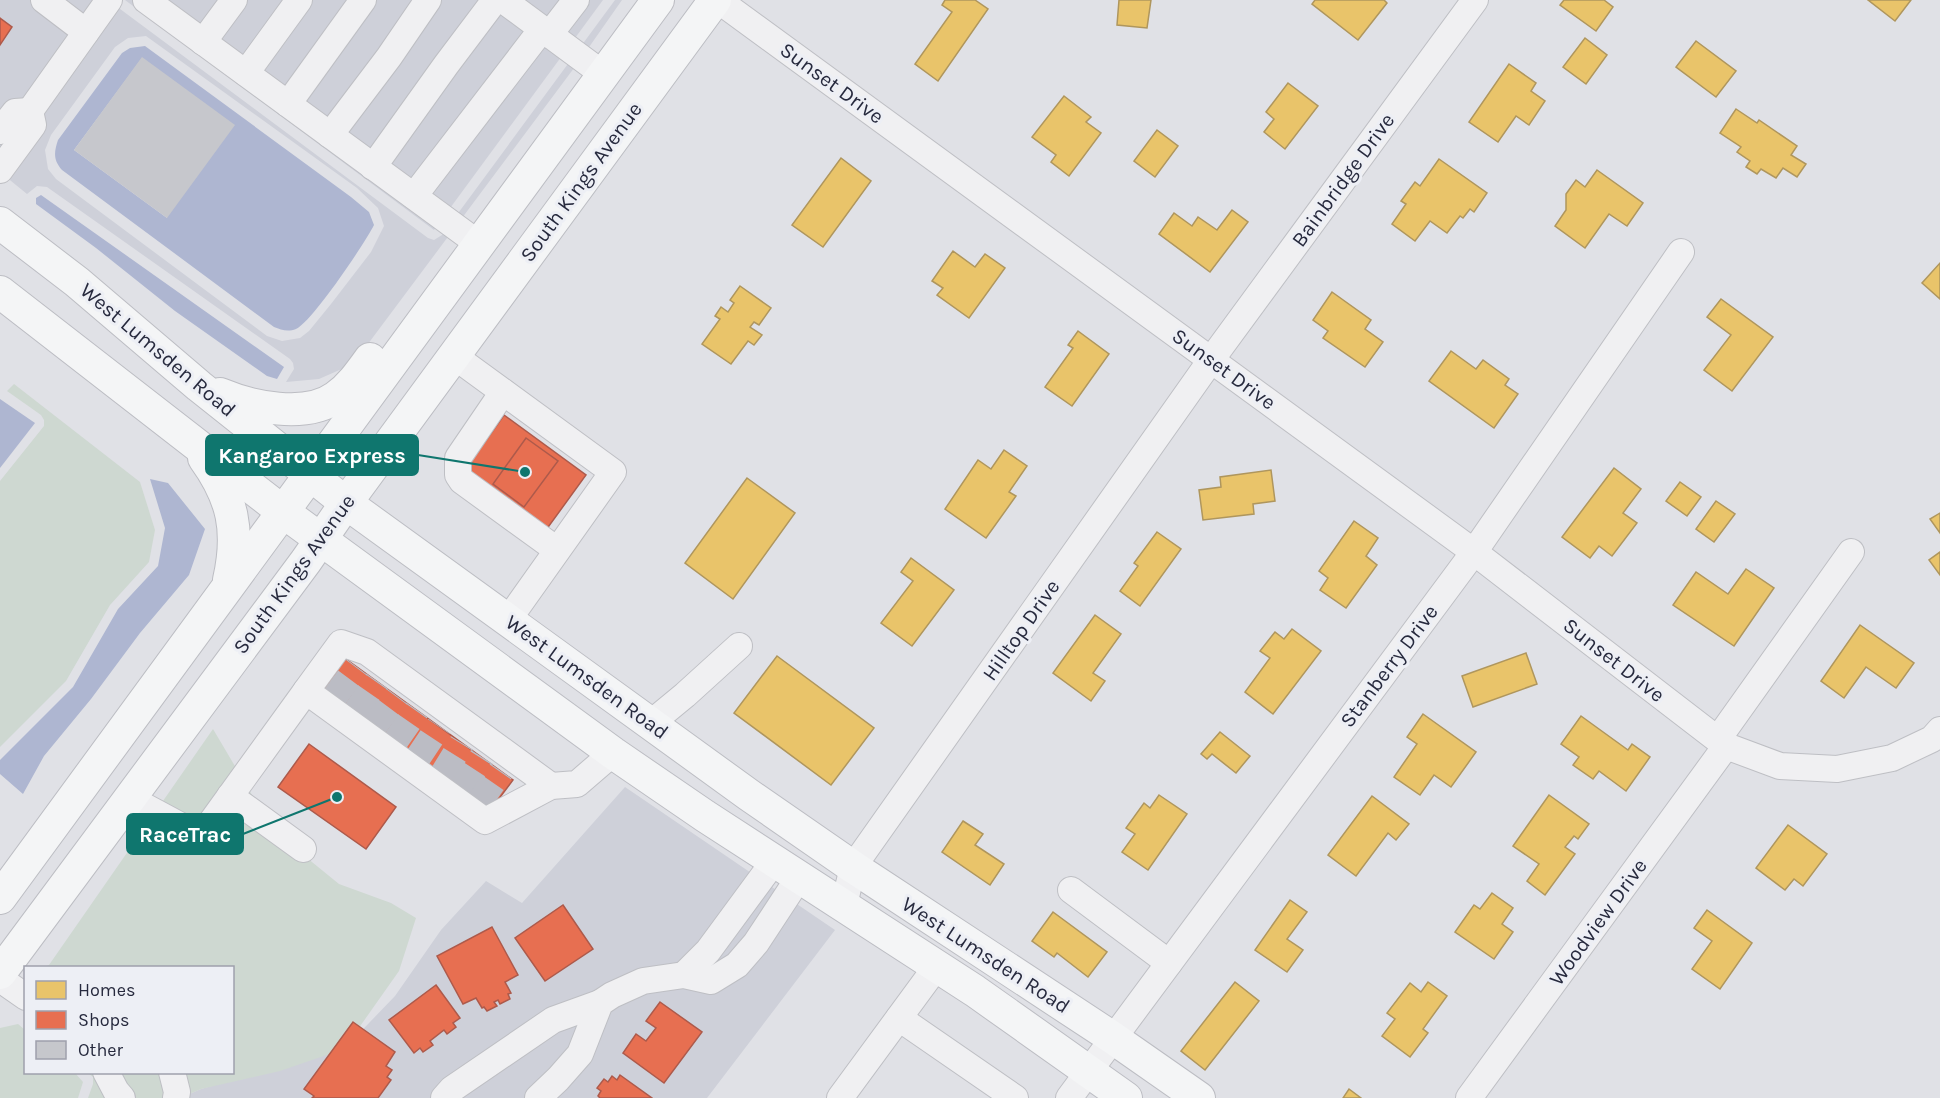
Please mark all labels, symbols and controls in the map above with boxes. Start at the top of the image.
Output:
street label: Sunset Drive [776,37,888,129]
street label: South Kings Avenue [515,98,647,266]
street label: Bainbridge Drive [1287,109,1399,251]
street label: West Lumsden Road [76,278,240,422]
street label: Sunset Drive [1168,323,1280,415]
callout: Kangaroo Express [206,435,418,475]
text: Kangaroo Express [218,443,406,469]
street label: South Kings Avenue [228,490,360,658]
street label: Hilltop Drive [977,575,1065,685]
street label: Stanberry Drive [1335,600,1443,732]
street label: West Lumsden Road [501,610,673,744]
street label: Sunset Drive [1559,613,1669,707]
callout: RaceTrac [127,814,243,854]
text: RaceTrac [139,822,231,848]
street label: Woodview Drive [1544,854,1652,990]
street label: West Lumsden Road [898,892,1074,1018]
legend [24,966,234,1074]
text: Homes [78,979,135,1001]
text: Shops [78,1009,130,1031]
text: Other [78,1039,123,1061]

